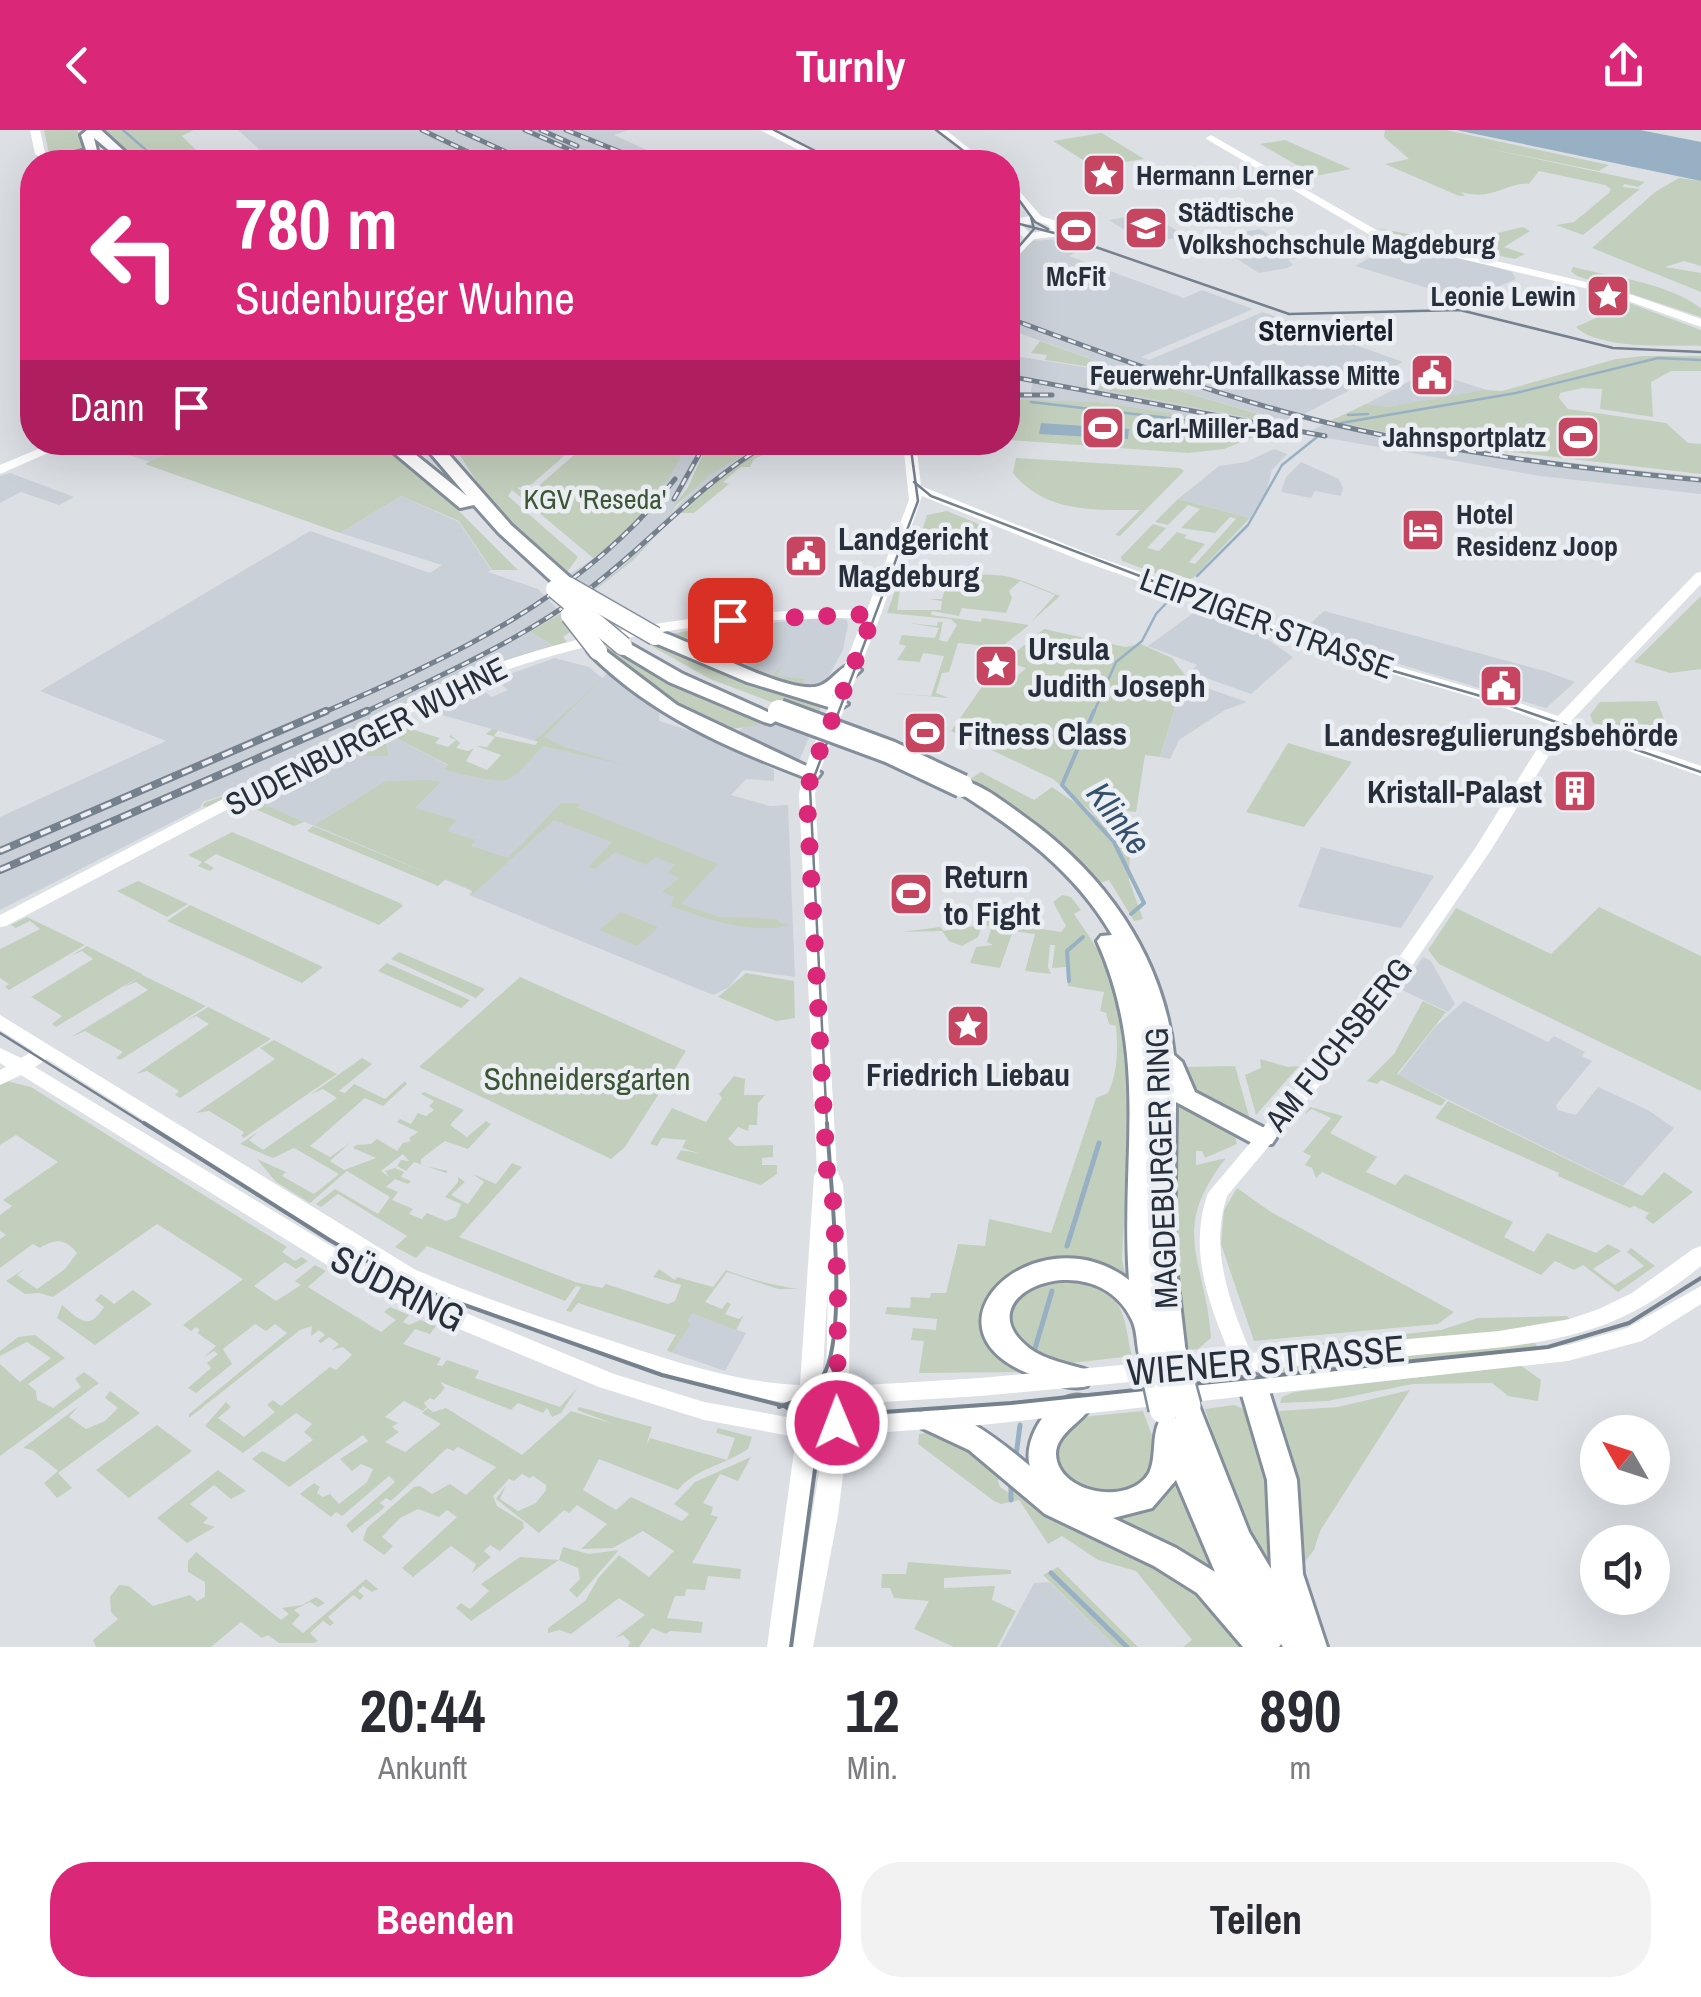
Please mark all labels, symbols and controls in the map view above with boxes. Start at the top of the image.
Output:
text: Turnly [795,35,906,96]
icon: back [50,38,105,93]
icon: share [1596,38,1651,93]
place icon: Hermann Lerner [1081,152,1127,198]
place label: Hermann Lerner [1136,156,1313,194]
text: 780 m [235,177,398,271]
icon: left [70,190,200,320]
place label: Städtische Volkshochschule Magdeburg [1178,193,1495,263]
school or university icon: Städtische Volkshochschule Magdeburg [1123,205,1169,251]
sports icon: McFit [1053,208,1099,254]
place label: McFit [1046,257,1106,295]
text: Sudenburger Wuhne [235,267,575,328]
place icon: Leonie Lewin [1585,273,1631,319]
place label: Leonie Lewin [1431,277,1576,315]
district label: Sternviertel [1258,310,1394,350]
public building icon: Feuerwehr-Unfallkasse Mitte [1409,352,1455,398]
place label: Feuerwehr-Unfallkasse Mitte [1090,356,1400,394]
icon: arrive [164,380,219,435]
text: Dann [70,382,144,433]
sports icon: Carl-Miller-Bad [1080,405,1126,451]
place label: Carl-Miller-Bad [1136,409,1299,447]
sports icon: Jahnsportplatz [1555,414,1601,460]
place label: Jahnsportplatz [1383,418,1546,456]
park label: KGV 'Reseda' [524,480,666,518]
place label: Hotel Residenz Joop [1456,495,1618,565]
hotel icon: Hotel Residenz Joop [1400,507,1446,553]
place label: Landgericht Magdeburg [838,517,988,597]
public building icon: Landgericht Magdeburg [783,533,829,579]
street label: LEIPZIGER STRASSE [1134,557,1400,689]
pin [688,578,773,663]
icon: arrive [703,593,758,648]
place label: Ursula Judith Joseph [1028,627,1206,707]
place icon: Ursula Judith Joseph [973,643,1019,689]
street label: SUDENBURGER WUHNE [218,646,514,826]
public building icon: Landesregulierungsbehörde [1478,663,1524,709]
sports icon: Fitness Class [902,710,948,756]
place label: Fitness Class [958,712,1127,755]
place label: Landesregulierungsbehörde [1324,713,1678,756]
building icon: Kristall-Palast [1552,768,1598,814]
place label: Kristall-Palast [1367,770,1542,813]
water label: Klinke [1076,772,1162,864]
place label: Return to Fight [944,855,1040,935]
sports icon: Return to Fight [888,871,934,917]
street label: AM FUCHSBERG [1254,948,1421,1140]
place icon: Friedrich Liebau [945,1003,991,1049]
street label: MAGDEBURGER RING [1135,1027,1187,1309]
place label: Friedrich Liebau [866,1053,1070,1096]
park label: Schneidersgarten [483,1057,691,1100]
street label: SÜDRING [322,1233,474,1343]
street label: WIENER STRASSE [1125,1322,1407,1398]
position arrow [785,1371,889,1475]
north arrow [1580,1415,1670,1505]
map controls [1580,1415,1670,1615]
button: sound [1580,1525,1670,1615]
text: 20:44 [360,1670,485,1751]
text: 12 [845,1670,900,1751]
text: 890 [1259,1670,1341,1751]
text: Ankunft [378,1746,467,1789]
text: Min. [847,1746,898,1789]
text: m [1289,1746,1311,1789]
button: Beenden [50,1862,841,1977]
button: Teilen [861,1862,1651,1977]

